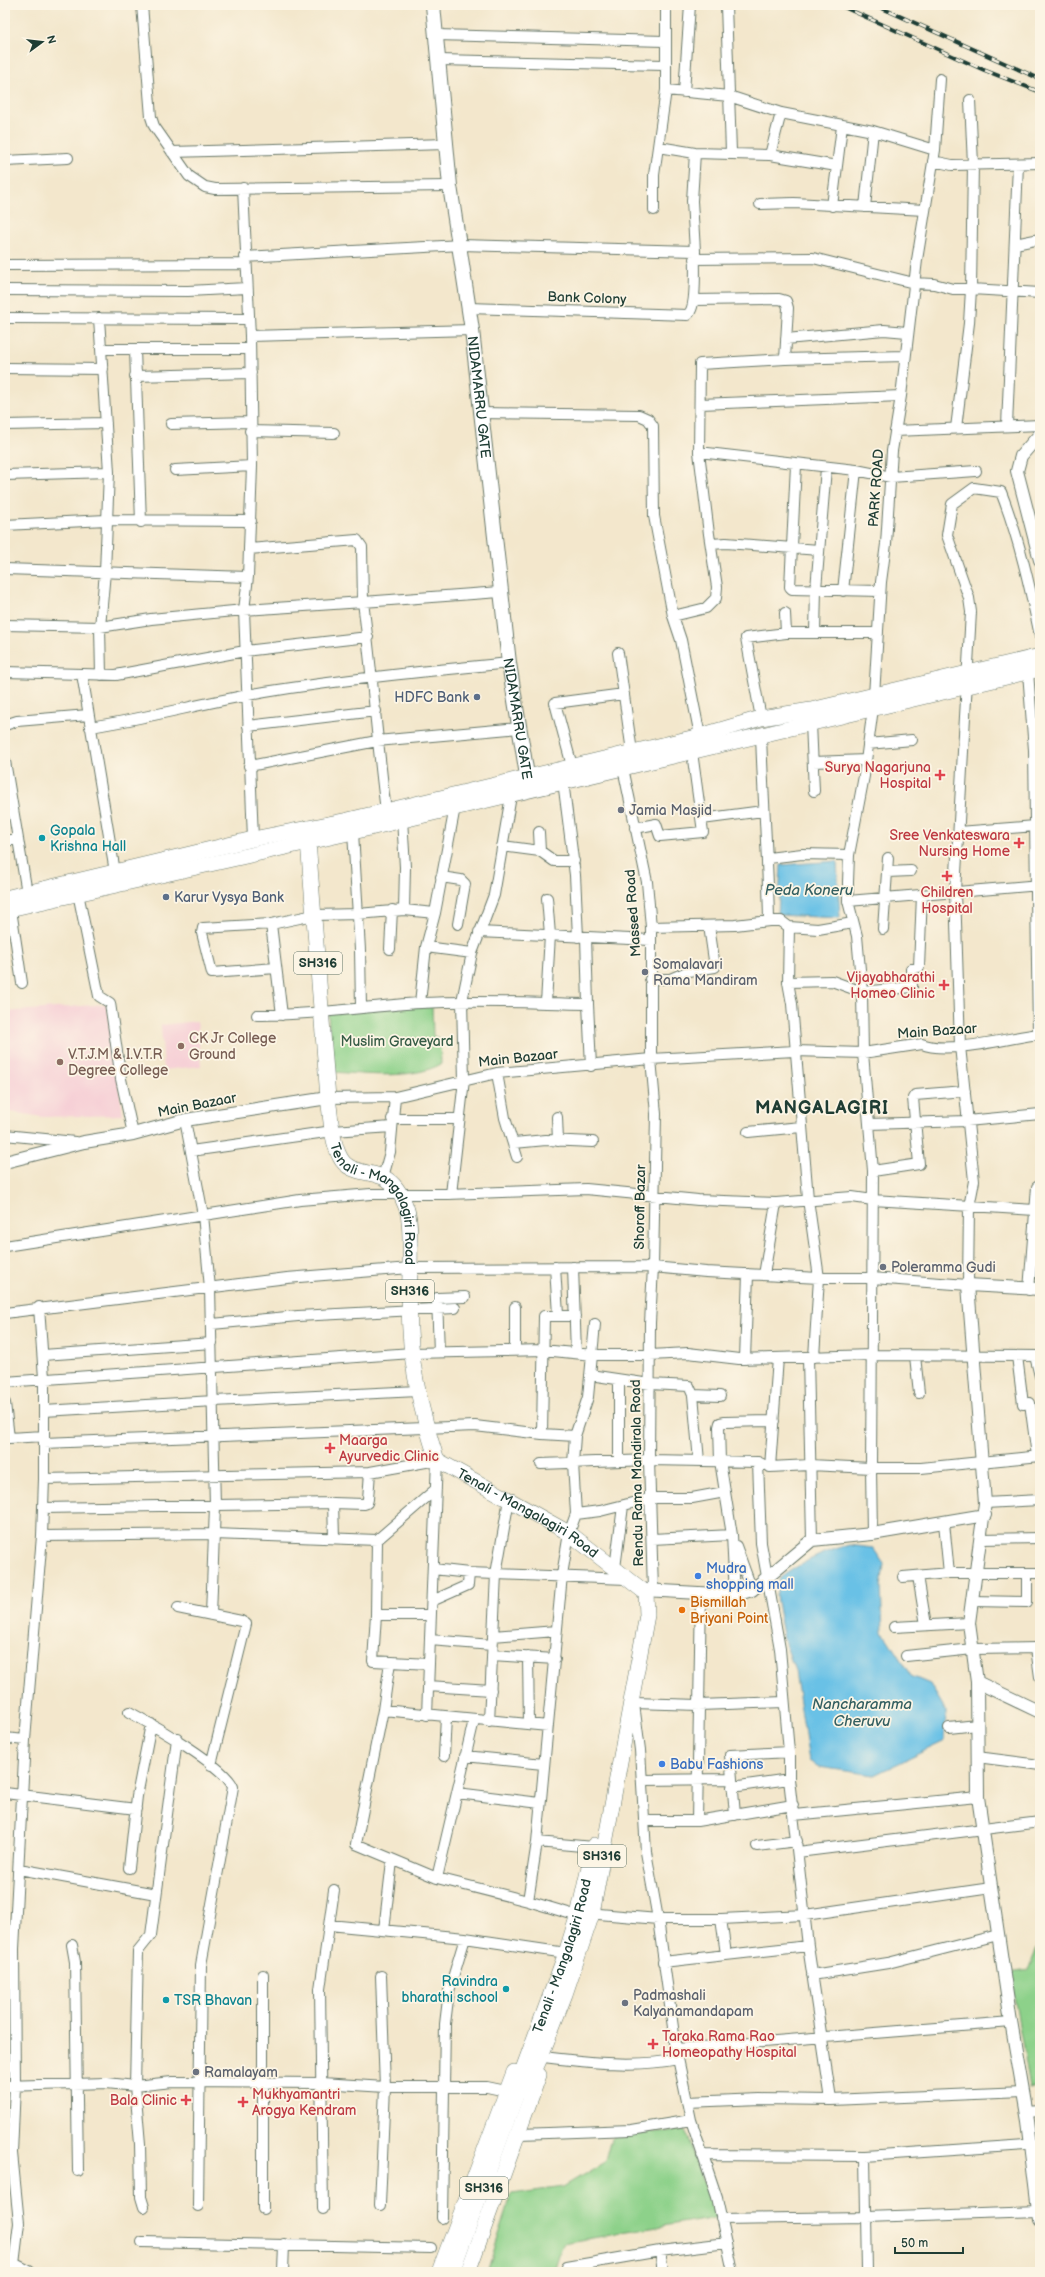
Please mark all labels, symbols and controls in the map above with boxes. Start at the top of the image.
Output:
north arrow [22,22,62,62]
text: N [44,34,59,45]
street label: Bank Colony [547,288,628,308]
street label: NIDAMARRU GATE [464,335,495,459]
street label: PARK ROAD [865,448,887,528]
street label: NIDAMARRU GATE [500,657,536,781]
place label: HDFC Bank [394,689,469,706]
marker: HDFC Bank [472,692,482,702]
place label: Surya Nagarjuna Hospital [825,759,931,792]
marker: Surya Nagarjuna Hospital [934,769,946,781]
place label: Jamia Masjid [629,802,712,819]
marker: Jamia Masjid [616,805,626,815]
place label: Gopala Krishna Hall [50,822,126,855]
place label: Sree Venkateswara Nursing Home [890,827,1010,860]
marker: Gopala Krishna Hall [37,833,47,843]
marker: Sree Venkateswara Nursing Home [1013,837,1025,849]
street label: Massed Road [621,869,645,957]
marker: Children Hospital [941,870,953,882]
water label: Peda Koneru [765,881,854,900]
place label: Children Hospital [921,884,974,917]
place label: Karur Vysya Bank [174,889,284,906]
marker: Karur Vysya Bank [161,892,171,902]
road number: SH316 [294,952,342,974]
place label: Somalavari Rama Mandiram [653,956,758,989]
marker: Somalavari Rama Mandiram [640,967,650,977]
place label: Vijayabharathi Homeo Clinic [846,969,935,1002]
marker: Vijayabharathi Homeo Clinic [938,979,950,991]
street label: Main Bazaar [897,1020,978,1042]
place label: CK Jr College Ground [189,1030,276,1063]
park label: Muslim Graveyard [340,1033,454,1050]
marker: CK Jr College Ground [176,1041,186,1051]
street label: Main Bazaar [477,1045,560,1071]
place label: V.T.J.M & I.V.T.R Degree College [68,1046,168,1079]
marker: V.T.J.M & I.V.T.R Degree College [55,1057,65,1067]
street label: Main Bazaar [156,1089,239,1121]
district label: MANGALAGIRI [755,1098,889,1119]
street label: Tenali - Mangalagiri Road [327,1141,419,1265]
street label: Shoroff Bazar [631,1163,649,1250]
place label: Poleramma Gudi [891,1259,996,1276]
marker: Poleramma Gudi [878,1262,888,1272]
road number: SH316 [386,1280,434,1302]
street label: Rendu Rama Mandirala Road [627,1379,647,1567]
place label: Maarga Ayurvedic Clinic [339,1432,439,1465]
marker: Maarga Ayurvedic Clinic [324,1442,336,1454]
street label: Tenali - Mangalagiri Road [454,1464,602,1561]
place label: Mudra shopping mall [706,1560,794,1593]
marker: Mudra shopping mall [693,1571,703,1581]
place label: Bismillah Briyani Point [690,1594,769,1627]
marker: Bismillah Briyani Point [677,1605,687,1615]
water label: Nancharamma Cheruvu [812,1695,912,1731]
place label: Babu Fashions [670,1756,763,1773]
marker: Babu Fashions [657,1759,667,1769]
road number: SH316 [578,1845,626,1867]
street label: Tenali - Mangalagiri Road [529,1877,595,2035]
place label: Ravindra bharathi school [402,1973,498,2006]
marker: Ravindra bharathi school [501,1984,511,1994]
place label: Padmashali Kalyanamandapam [633,1987,754,2020]
place label: TSR Bhavan [174,1992,252,2009]
marker: TSR Bhavan [161,1995,171,2005]
marker: Padmashali Kalyanamandapam [620,1998,630,2008]
place label: Taraka Rama Rao Homeopathy Hospital [662,2028,797,2061]
marker: Taraka Rama Rao Homeopathy Hospital [647,2038,659,2050]
place label: Ramalayam [204,2064,278,2081]
marker: Ramalayam [191,2067,201,2077]
place label: Mukhyamantri Arogya Kendram [252,2086,356,2119]
place label: Bala Clinic [110,2092,177,2109]
marker: Bala Clinic [180,2094,192,2106]
marker: Mukhyamantri Arogya Kendram [237,2096,249,2108]
road number: SH316 [460,2177,508,2199]
scale bar [895,2229,963,2255]
text: 50 m [901,2236,928,2251]

